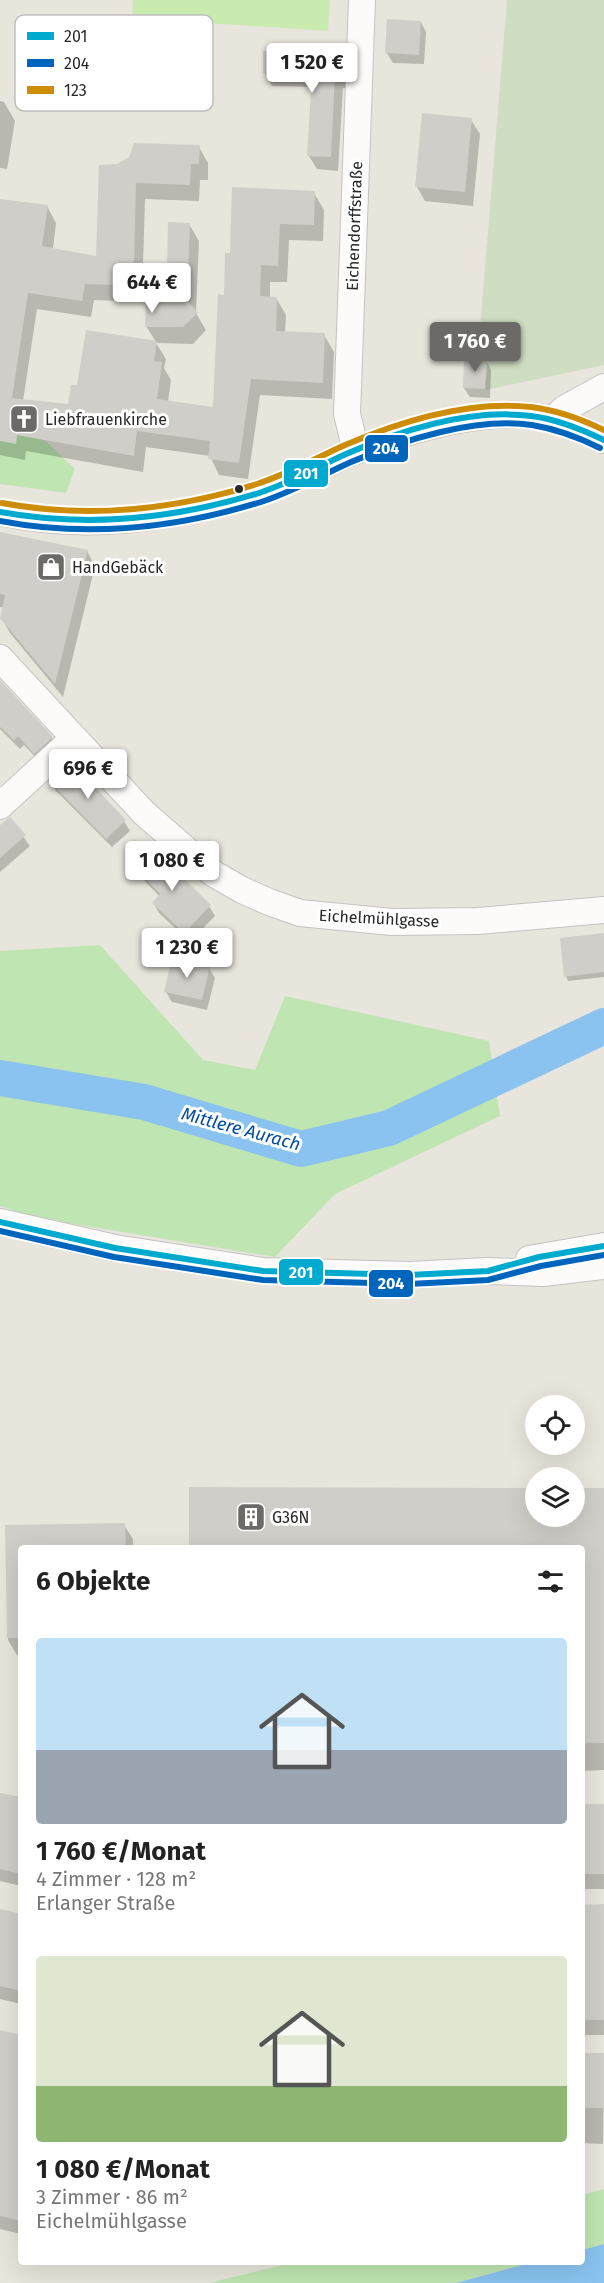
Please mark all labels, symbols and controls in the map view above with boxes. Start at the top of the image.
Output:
legend [15,15,213,111]
text: 201 [64,27,87,46]
pin: 1 520 € [257,43,367,94]
text: 1 520 € [280,50,344,74]
text: 204 [64,54,90,73]
text: 123 [64,81,87,100]
street label: Eichendorffstraße [343,161,366,291]
pin: 644 € [110,263,194,314]
text: 644 € [127,270,177,294]
pin: 1 760 € [420,322,530,373]
text: 1 760 € [444,329,506,353]
church icon: Liebfrauenkirche [8,403,40,435]
place label: Liebfrauenkirche [45,410,167,429]
line badge: 204 [364,434,409,463]
text: 204 [373,439,399,458]
line badge: 201 [283,459,329,488]
text: 201 [294,464,318,483]
unlabelled marker [233,483,245,495]
shop icon: HandGebäck [35,551,67,583]
place label: HandGebäck [72,558,164,577]
pin: 696 € [46,749,130,800]
text: 696 € [63,756,113,780]
pin: 1 080 € [117,841,227,892]
text: 1 080 € [139,848,205,872]
street label: Eichelmühlgasse [318,906,440,931]
pin: 1 230 € [132,928,242,979]
text: 1 230 € [156,935,218,959]
water label: Mittlere Aurach [179,1103,303,1155]
line badge: 201 [278,1258,324,1286]
text: 201 [289,1263,313,1282]
line badge: 204 [368,1269,414,1298]
text: 204 [378,1274,404,1293]
map controls [525,1395,585,1527]
button: locate [525,1395,585,1455]
button: layers [525,1467,585,1527]
building icon: G36N [235,1501,267,1533]
place label: G36N [272,1508,310,1527]
icon: filters [534,1565,567,1598]
text: 6 Objekte [36,1566,150,1597]
icon: home [248,1677,356,1785]
text: 1 760 €/Monat [36,1836,206,1867]
text: 4 Zimmer · 128 m² [36,1867,196,1891]
text: Erlanger Straße [36,1891,175,1915]
icon: home [248,1995,356,2103]
text: 1 080 €/Monat [36,2154,210,2185]
text: 3 Zimmer · 86 m² [36,2185,188,2209]
text: Eichelmühlgasse [36,2209,187,2233]

